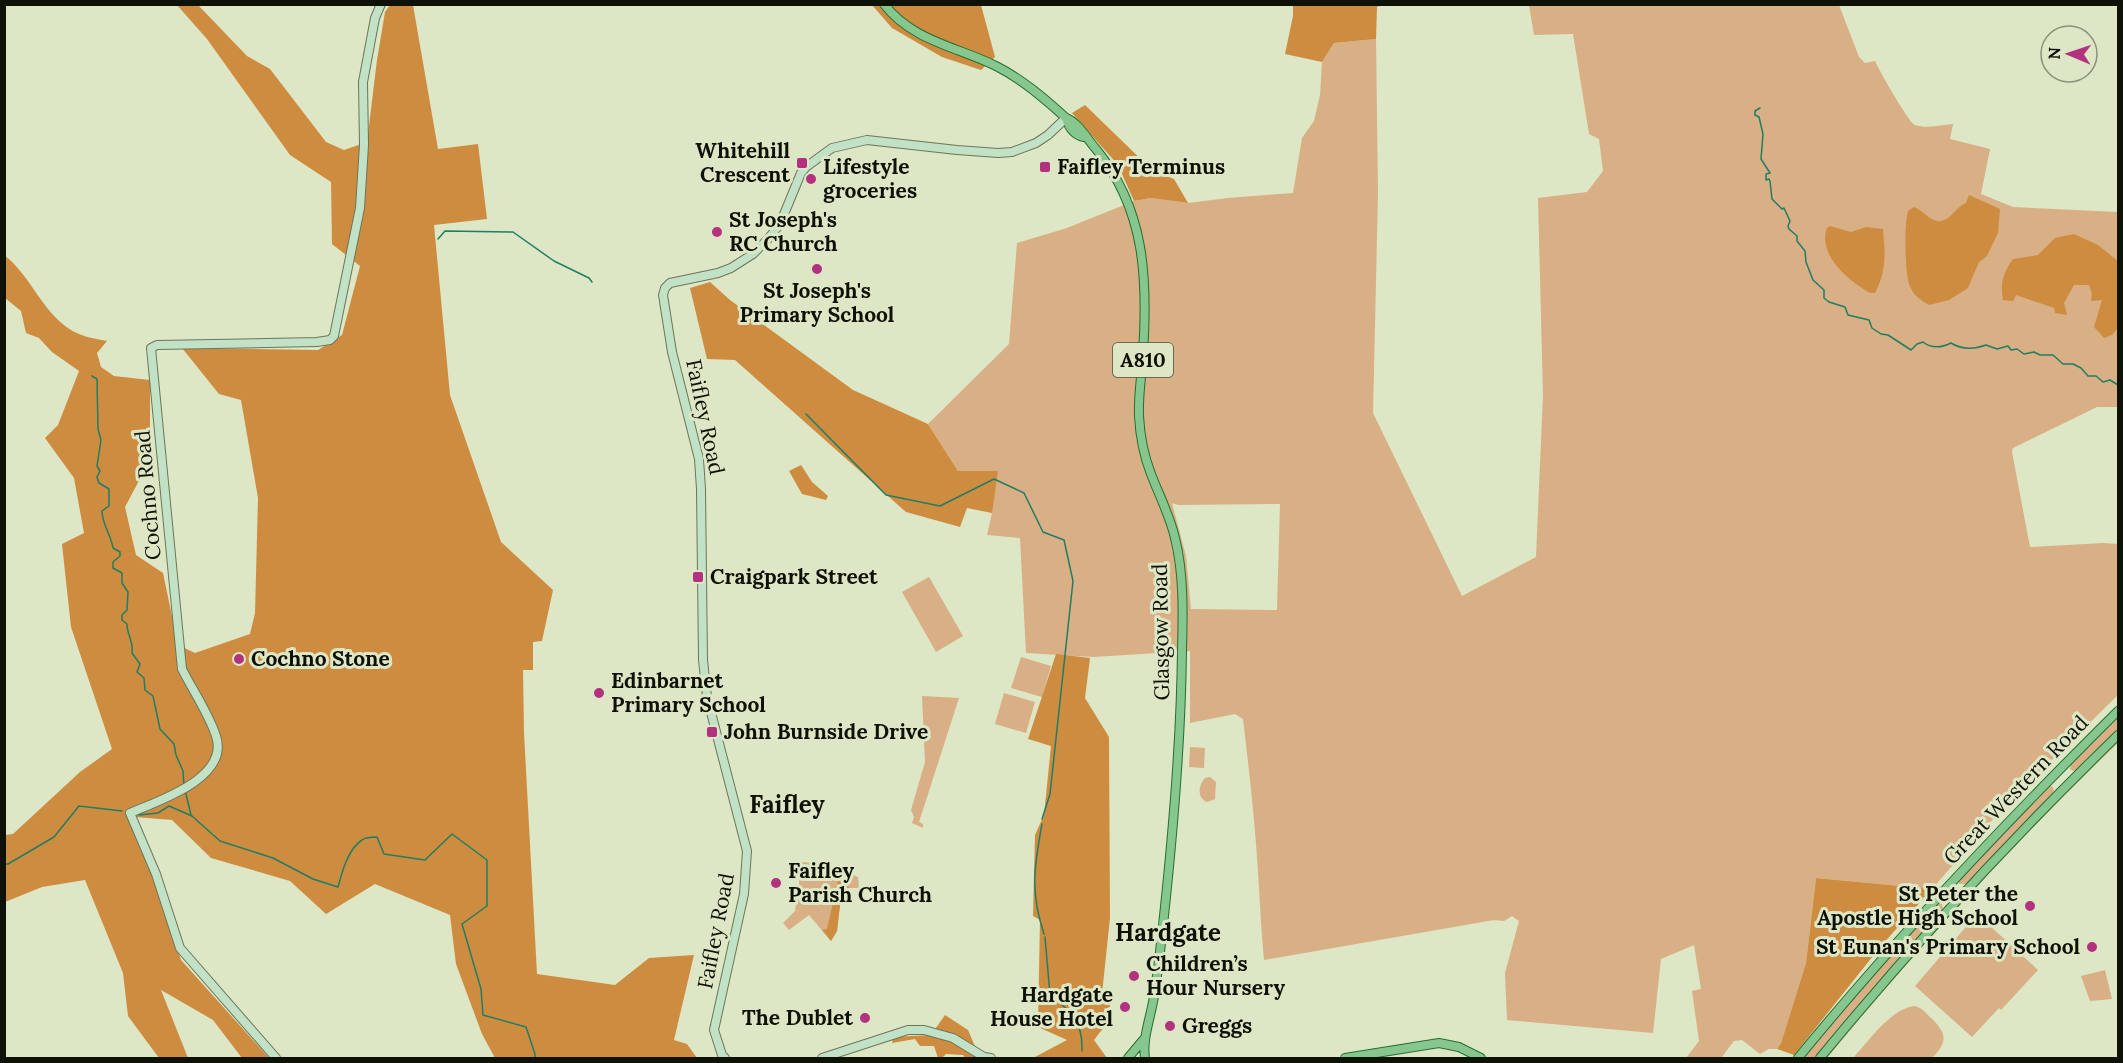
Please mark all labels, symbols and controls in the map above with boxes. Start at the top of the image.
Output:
north arrow [2039,24,2099,84]
text: N [2044,47,2064,60]
place label: Whitehill Crescent [695,137,790,188]
place label: Lifestyle groceries [823,153,917,204]
place label: Faifley Terminus [1057,153,1225,180]
marker: Whitehill Crescent [795,156,809,170]
marker: Faifley Terminus [1038,160,1052,174]
marker: Lifestyle groceries [804,172,818,186]
place label: St Joseph's RC Church [729,206,837,257]
marker: St Joseph's RC Church [710,225,724,239]
marker: St Joseph's Primary School [810,262,824,276]
place label: St Joseph's Primary School [740,277,895,328]
road number: A810 [1113,343,1173,377]
street label: Faifley Road [680,357,731,477]
street label: Cochno Road [128,429,167,561]
place label: Craigpark Street [710,563,878,590]
street label: Glasgow Road [1146,563,1175,701]
marker: Craigpark Street [691,570,705,584]
place label: Cochno Stone [251,645,390,672]
marker: Cochno Stone [232,652,246,666]
place label: Edinbarnet Primary School [611,667,766,718]
marker: Edinbarnet Primary School [592,686,606,700]
street label: Great Western Road [1937,709,2094,870]
place label: John Burnside Drive [724,718,928,745]
marker: John Burnside Drive [705,725,719,739]
district label: Faifley [749,789,825,820]
place label: Faifley Parish Church [788,857,932,908]
street label: Faifley Road [691,871,740,991]
marker: Faifley Parish Church [769,876,783,890]
place label: St Peter the Apostle High School [1817,880,2018,931]
marker: St Peter the Apostle High School [2023,899,2037,913]
district label: Hardgate [1115,917,1221,948]
place label: St Eunan's Primary School [1816,933,2080,960]
marker: St Eunan's Primary School [2085,940,2099,954]
place label: Children’s Hour Nursery [1146,950,1285,1001]
marker: Children’s Hour Nursery [1127,969,1141,983]
place label: Hardgate House Hotel [990,981,1113,1032]
marker: Hardgate House Hotel [1118,1000,1132,1014]
place label: The Dublet [742,1004,853,1031]
marker: The Dublet [858,1011,872,1025]
place label: Greggs [1182,1012,1252,1039]
marker: Greggs [1163,1019,1177,1033]

